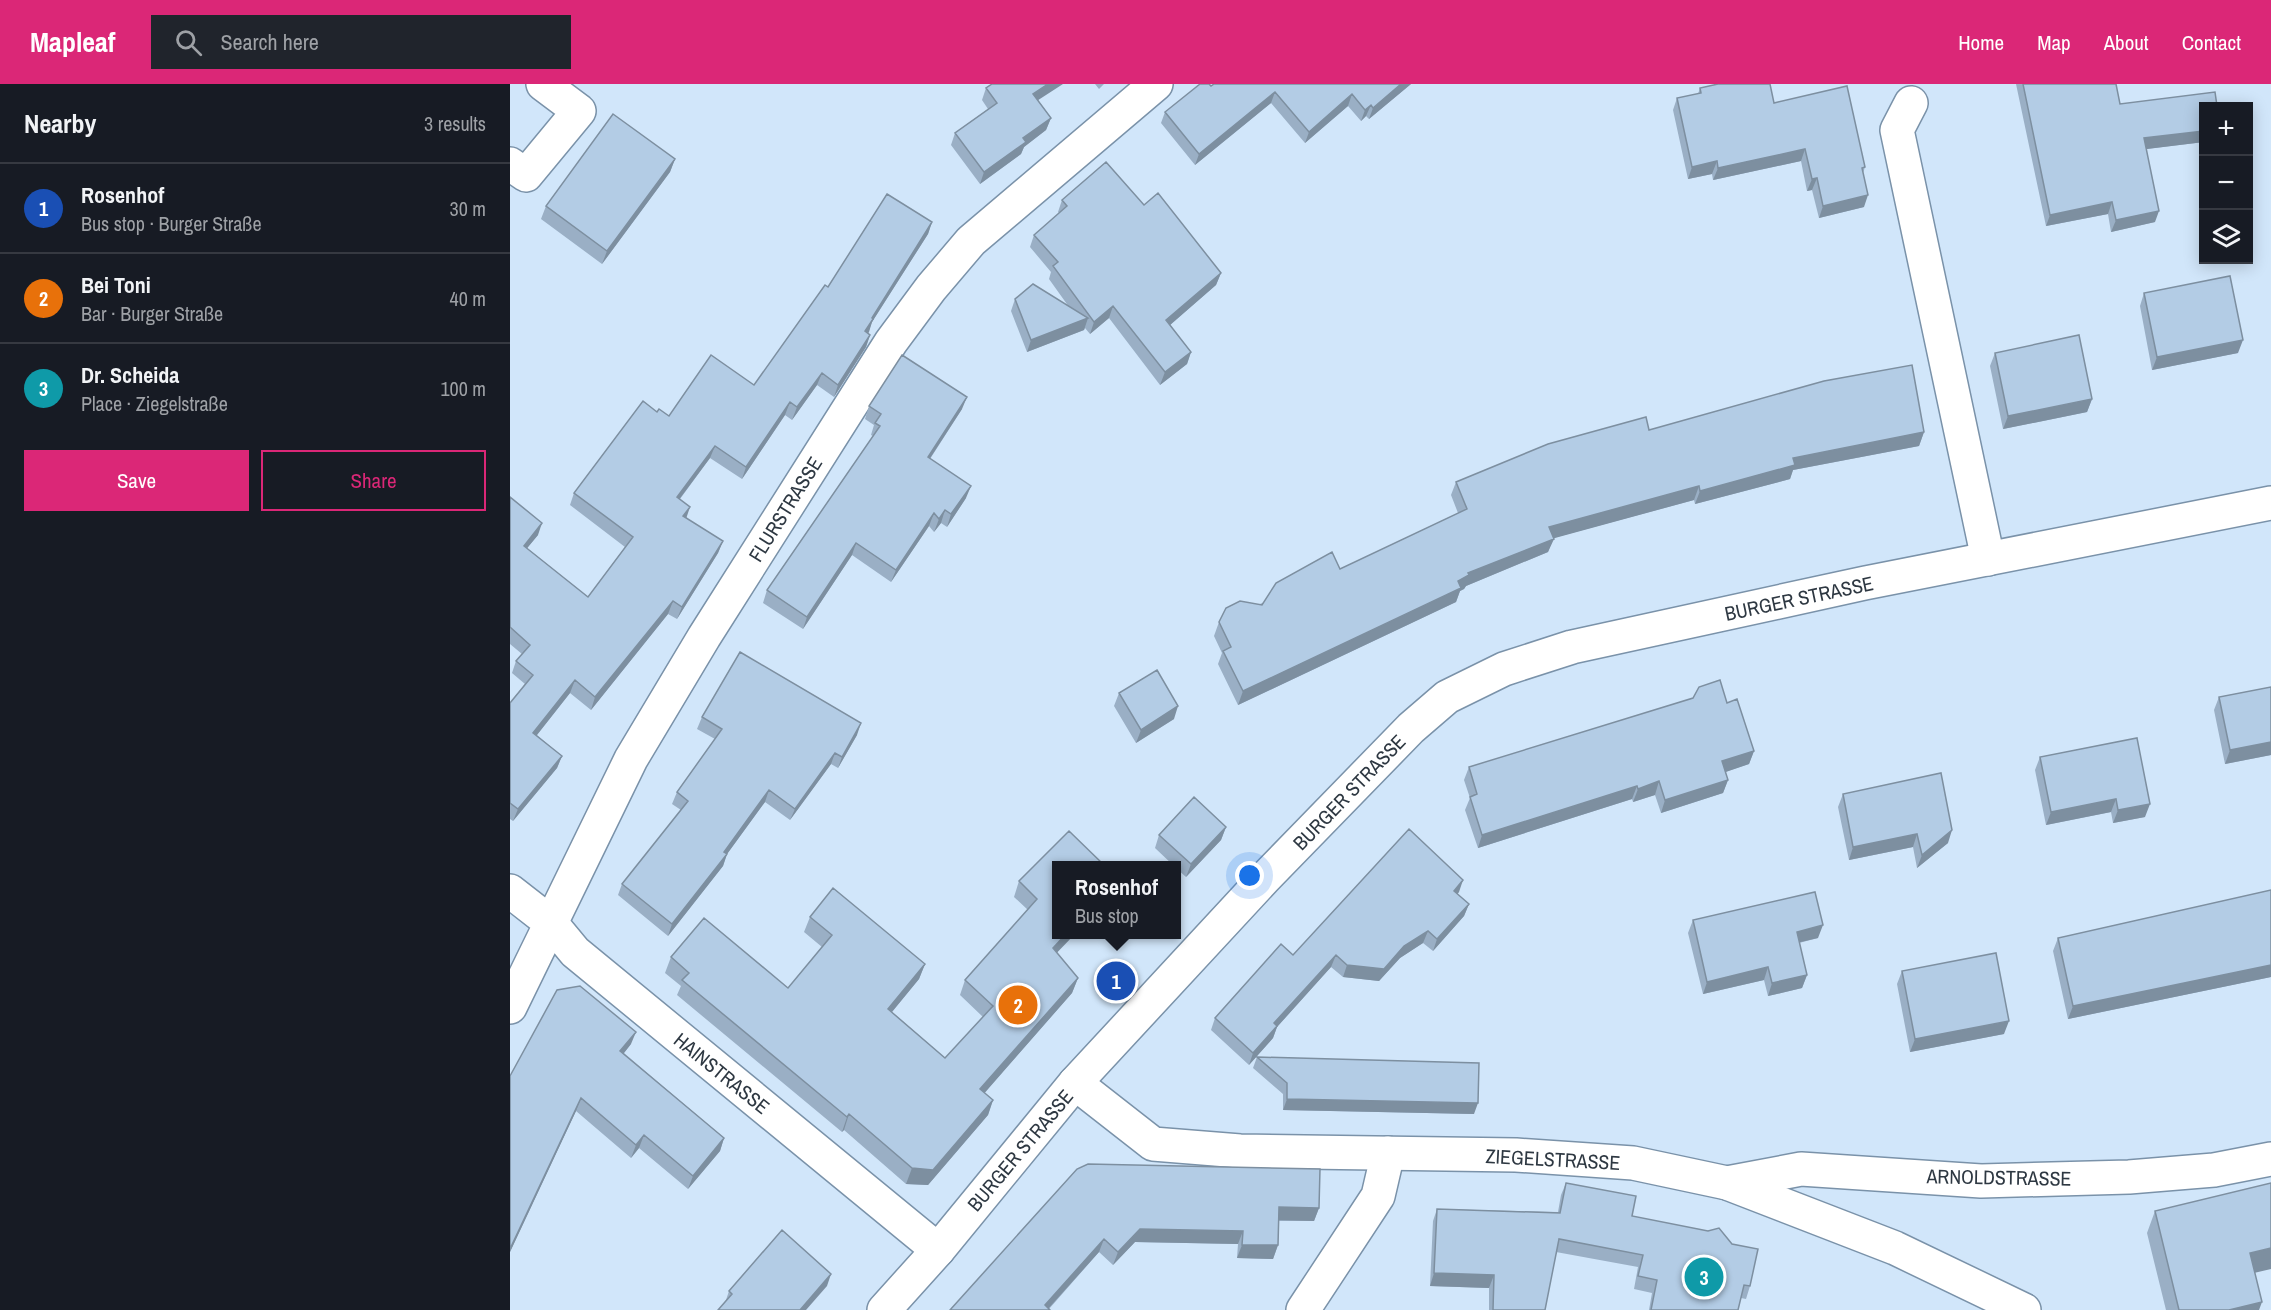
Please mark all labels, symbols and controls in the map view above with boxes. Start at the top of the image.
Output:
search box [151,15,571,69]
text: Mapleaf [30,23,115,61]
icon: search [172,26,205,59]
text: Search here [220,27,319,57]
text: Home [1958,28,2004,57]
text: Map [2037,28,2071,57]
text: About [2104,28,2149,57]
text: Contact [2182,28,2241,57]
map controls [2199,102,2253,264]
button: + [2199,102,2253,156]
text: Nearby [24,106,96,141]
text: 3 results [424,110,486,137]
button: − [2199,156,2253,210]
text: Rosenhof [81,180,164,210]
text: 1 [39,195,48,222]
text: 30 m [450,195,486,222]
text: Bus stop · Burger Straße [81,210,262,237]
button: layers [2199,210,2253,264]
text: Bei Toni [81,270,151,300]
text: 2 [39,285,48,312]
text: 40 m [450,285,486,312]
text: Bar · Burger Straße [81,300,223,327]
text: Dr. Scheida [81,360,179,390]
text: 3 [39,375,48,402]
text: 100 m [440,375,486,402]
text: Place · Ziegelstraße [81,390,228,417]
button: Save [24,450,249,511]
button: Share [261,450,486,511]
street label: FLURSTRASSE [742,451,828,567]
street label: BURGER STRASSE [1722,569,1876,627]
street label: BURGER STRASSE [1287,728,1411,856]
popup [1052,861,1181,939]
your location [1235,861,1264,890]
text: Rosenhof [1075,872,1158,902]
text: Bus stop [1075,902,1139,929]
pin: 1 [1096,958,1136,1004]
pin: 2 [998,982,1038,1028]
street label: HAINSTRASSE [669,1026,775,1120]
street label: BURGER STRASSE [961,1083,1079,1217]
street label: ZIEGELSTRASSE [1485,1142,1621,1176]
street label: ARNOLDSTRASSE [1925,1162,2072,1192]
pin: 3 [1684,1254,1724,1300]

